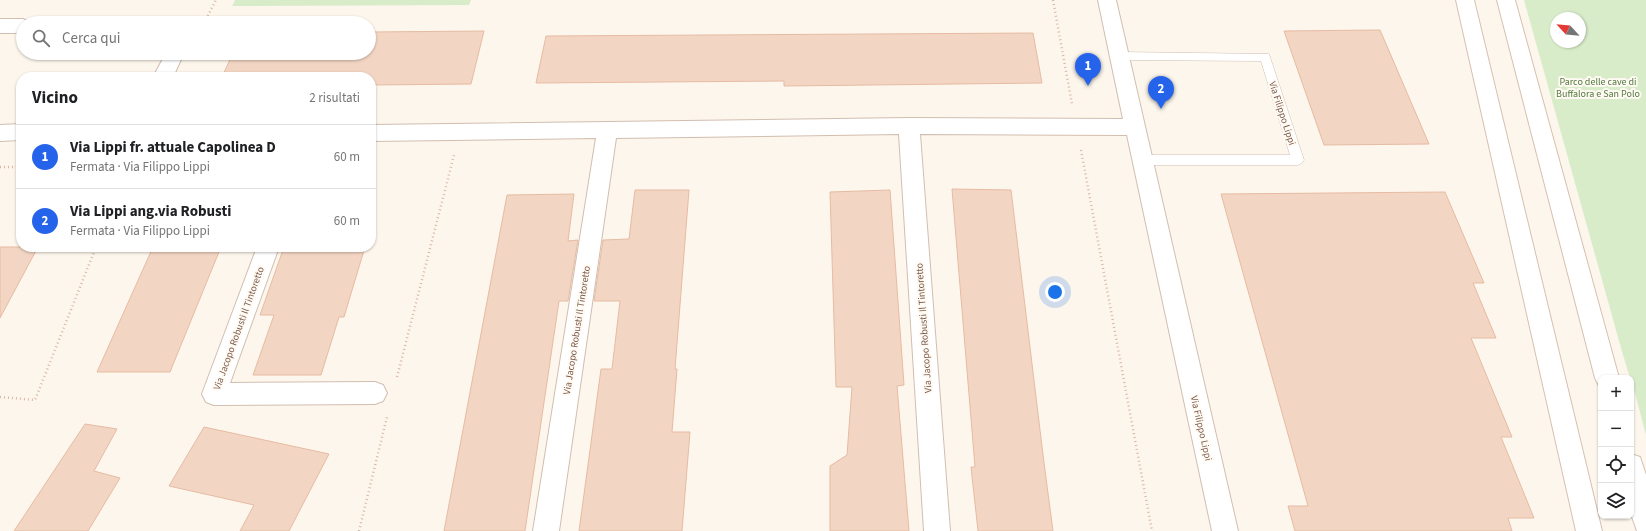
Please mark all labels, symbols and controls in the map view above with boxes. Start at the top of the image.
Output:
north arrow [1550,12,1586,48]
search box [16,16,376,60]
icon: search [30,27,52,49]
text: Cerca qui [62,28,121,49]
pin: 1 [1075,53,1101,86]
park label: Parco delle cave di Buffalora e San Polo [1556,75,1640,101]
pin: 2 [1148,76,1174,109]
street label: Via Filippo Lippi [1265,80,1299,147]
text: Vicino [32,86,78,110]
text: 2 risultati [309,89,360,107]
text: Via Lippi fr. attuale Capolinea D [70,137,276,158]
text: 1 [42,148,48,166]
text: 60 m [334,148,360,166]
text: Fermata · Via Filippo Lippi [70,158,210,176]
text: Via Lippi ang.via Robusti [70,201,231,222]
text: 2 [42,212,48,230]
text: 60 m [334,212,360,230]
text: Fermata · Via Filippo Lippi [70,222,210,240]
street label: Via Jacopo Robusti Il Tintoretto [912,262,936,393]
street label: Via Jacopo Robusti Il Tintoretto [210,265,268,392]
street label: Via Jacopo Robusti Il Tintoretto [560,265,594,396]
your location [1045,282,1065,302]
map controls [1598,375,1634,519]
button: + [1598,375,1634,411]
street label: Via Filippo Lippi [1187,394,1215,462]
button: − [1598,411,1634,447]
button: locate [1598,447,1634,483]
button: layers [1598,483,1634,519]

